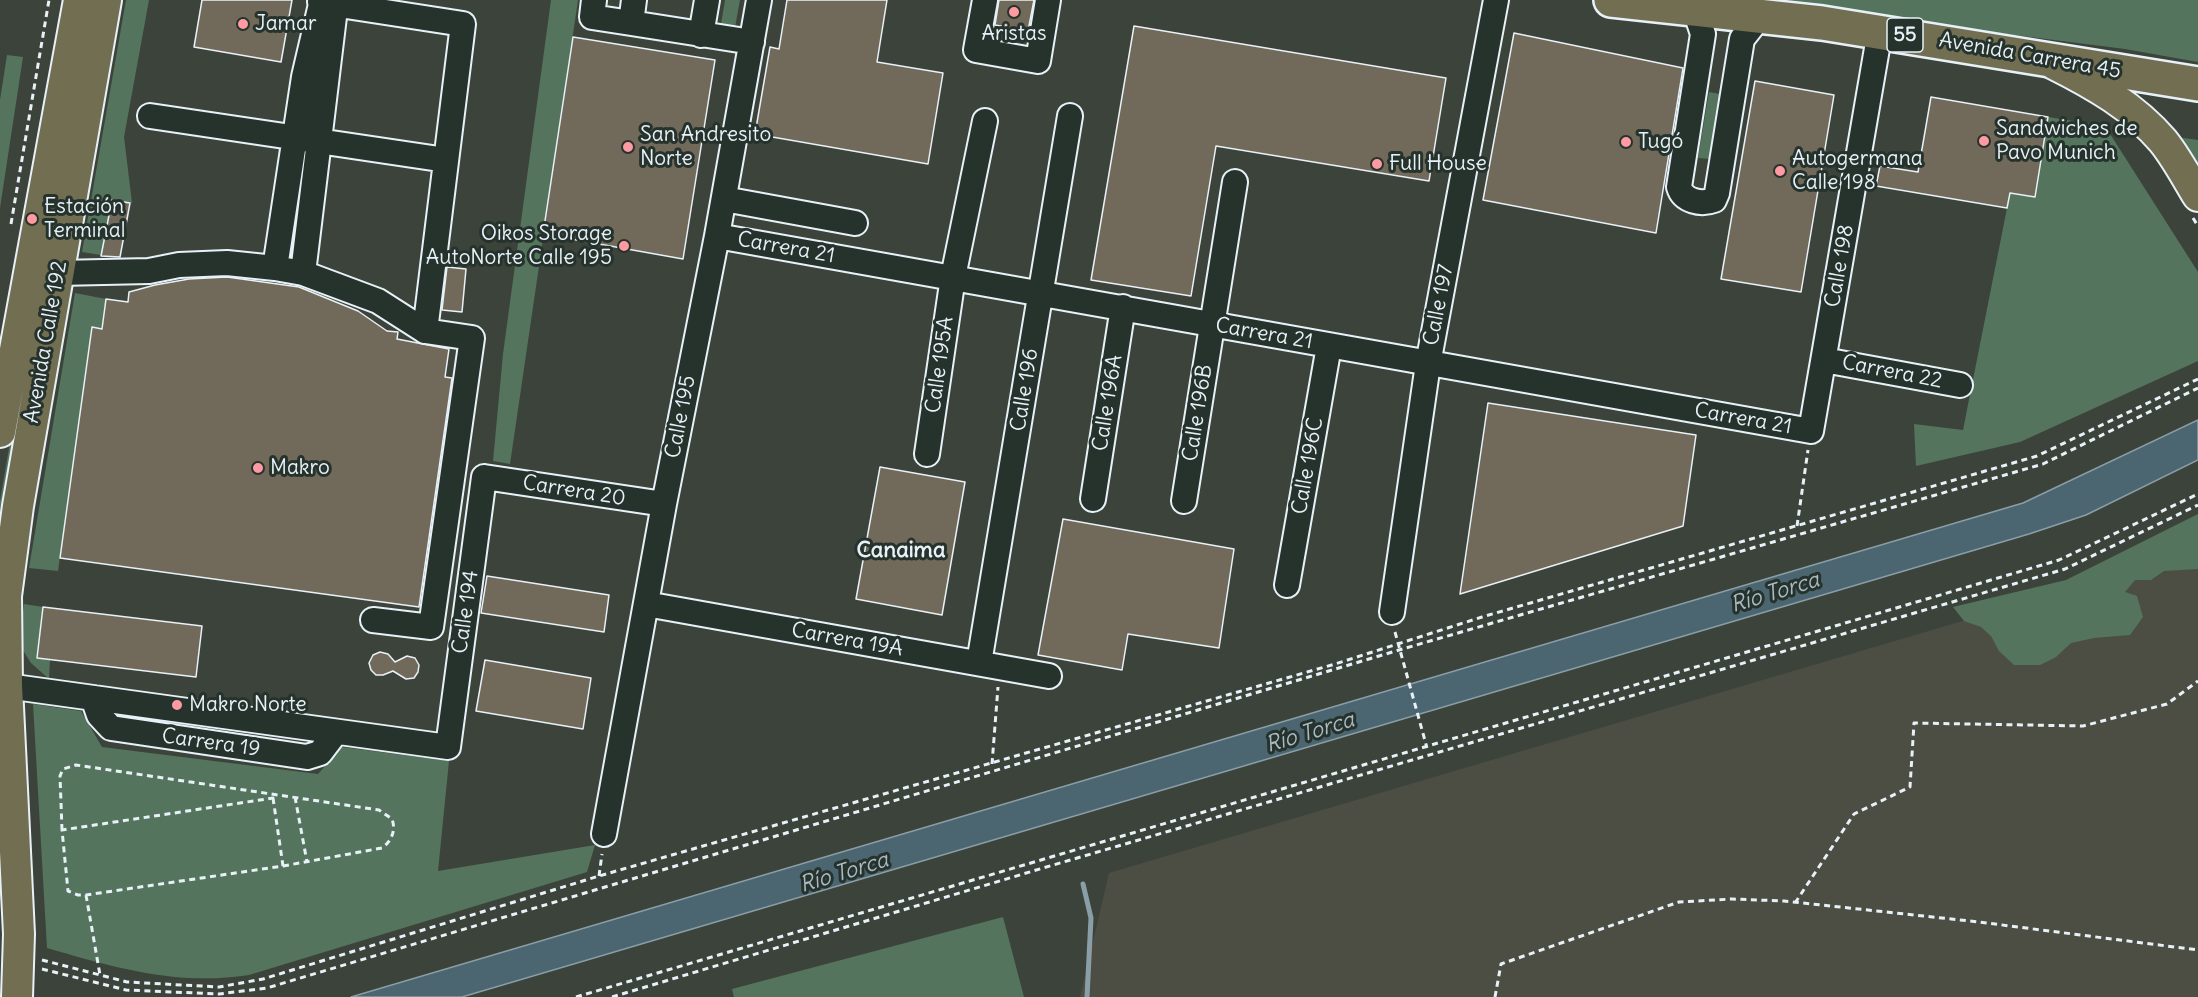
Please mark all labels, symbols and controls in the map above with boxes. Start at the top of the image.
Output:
marker: Aristas [1007,5,1021,19]
place label: Jamar [255,11,317,37]
marker: Jamar [236,17,250,31]
road number: 55 [1887,18,1923,52]
place label: Aristas [982,21,1046,47]
street label: Avenida Carrera 45 [1937,28,2123,84]
place label: Sandwiches de Pavo Munich [1996,116,2138,166]
place label: San Andresito Norte [640,122,771,172]
place label: Tugó [1638,129,1683,155]
marker: Sandwiches de Pavo Munich [1977,134,1991,148]
marker: Tugó [1619,135,1633,149]
marker: San Andresito Norte [621,140,635,154]
place label: Autogermana Calle 198 [1792,146,1923,196]
place label: Full House [1389,151,1487,177]
marker: Full House [1370,157,1384,171]
marker: Autogermana Calle 198 [1773,164,1787,178]
place label: Estación Terminal [44,194,125,244]
marker: Estación Terminal [25,212,39,226]
place label: Oikos Storage AutoNorte Calle 195 [426,221,612,271]
street label: Calle 198 [1820,223,1860,309]
street label: Carrera 21 [735,227,837,269]
marker: Oikos Storage AutoNorte Calle 195 [617,239,631,253]
street label: Avenida Calle 192 [19,259,73,425]
street label: Calle 197 [1419,262,1459,348]
street label: Carrera 21 [1213,313,1315,355]
street label: Calle 195A [921,315,959,415]
street label: Calle 196 [1006,347,1044,433]
street label: Carrera 22 [1840,350,1944,394]
street label: Calle 196A [1088,353,1128,453]
street label: Calle 196B [1178,363,1218,463]
street label: Calle 195 [661,373,701,461]
street label: Carrera 21 [1692,398,1794,440]
street label: Calle 196C [1287,416,1329,516]
place label: Makro [270,455,330,481]
marker: Makro [251,461,265,475]
street label: Carrera 20 [521,470,627,512]
district label: Canaima [857,538,945,564]
water label: Río Torca [1727,567,1823,619]
street label: Calle 194 [448,569,484,655]
street label: Carrera 19A [789,618,905,662]
place label: Makro Norte [189,692,307,718]
marker: Makro Norte [170,698,184,712]
water label: Río Torca [1262,707,1358,759]
street label: Carrera 19 [160,724,262,762]
water label: Río Torca [796,847,892,899]

